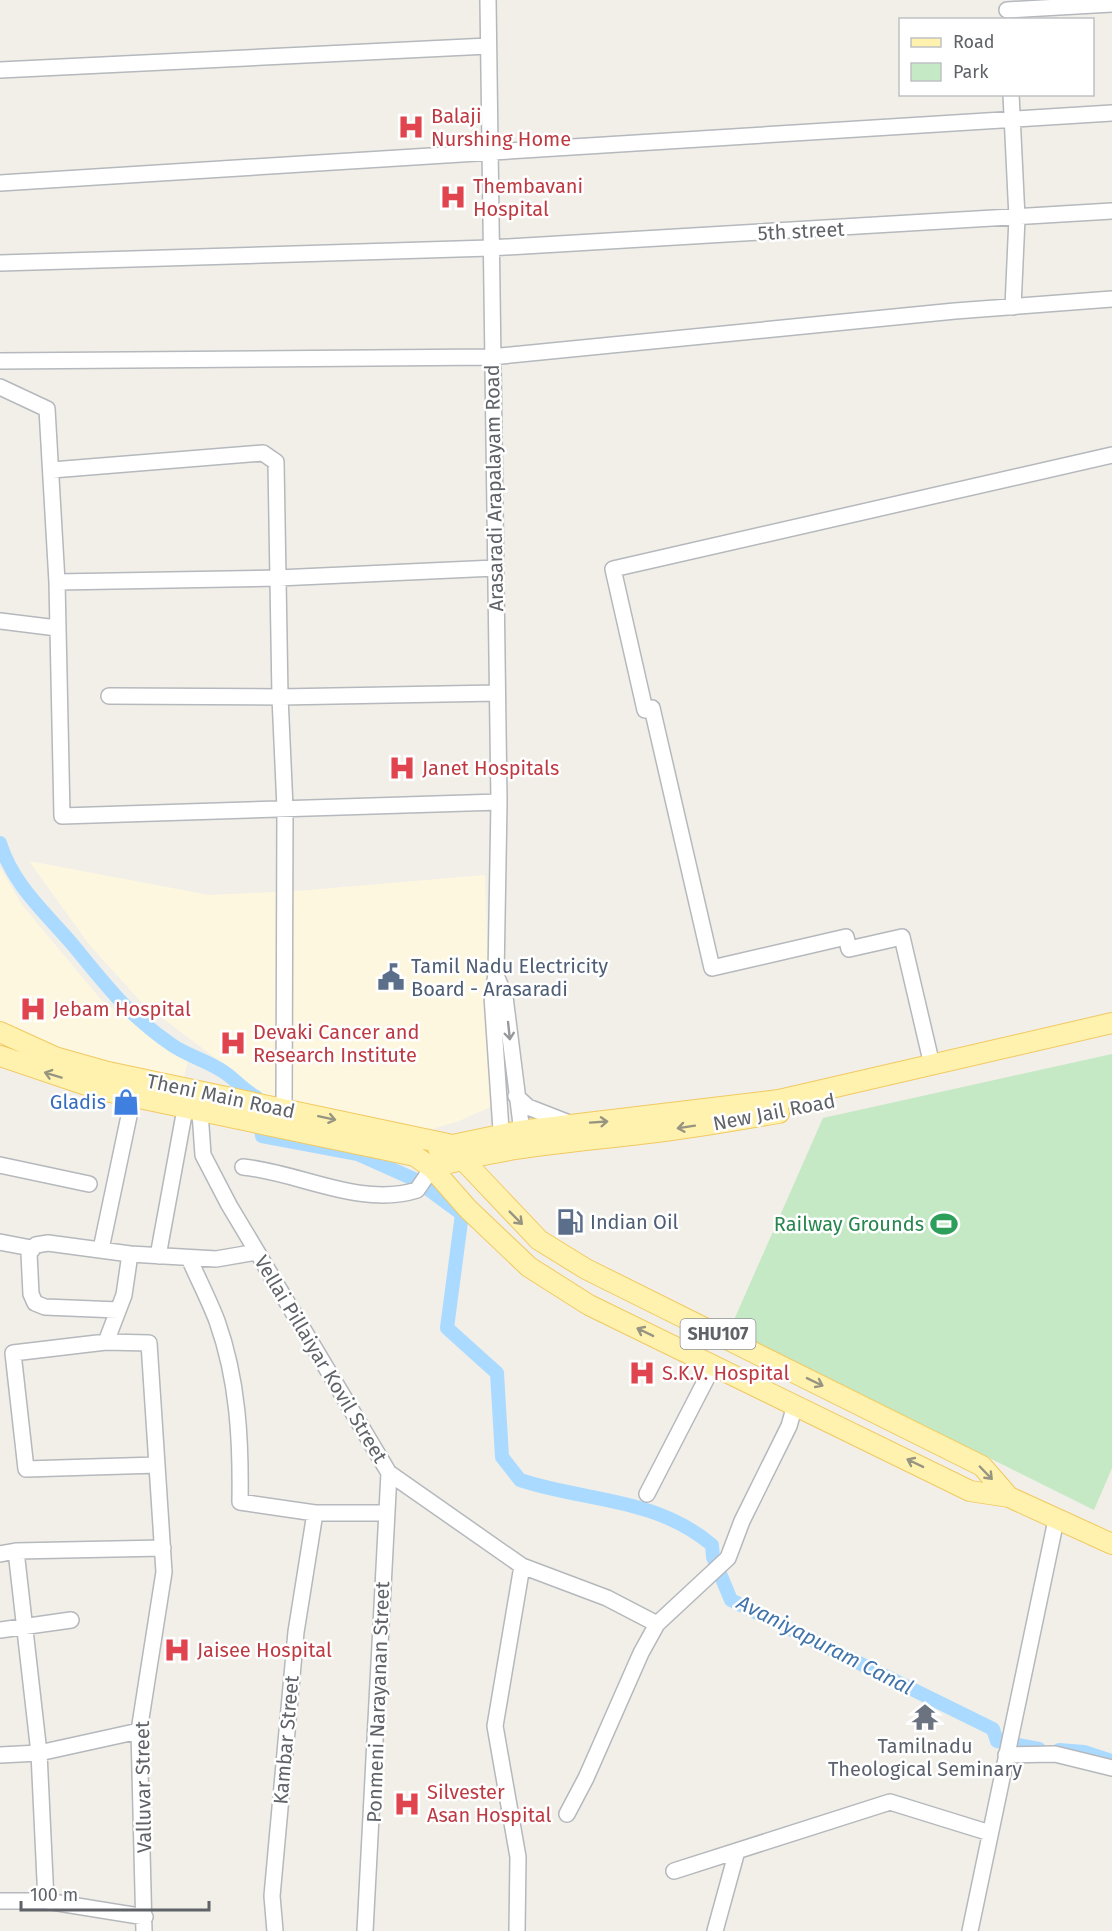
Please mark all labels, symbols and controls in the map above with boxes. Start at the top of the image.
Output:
legend [899,18,1094,96]
text: Road [953,31,995,53]
text: Park [953,61,989,83]
place label: Balaji Nurshing Home [431,104,571,151]
hospital icon: Balaji Nurshing Home [396,112,426,142]
place label: Thembavani Hospital [473,174,583,221]
hospital icon: Thembavani Hospital [438,182,468,212]
street label: 5th street [757,217,846,245]
street label: Arasaradi Arapalayam Road [480,364,508,612]
hospital icon: Janet Hospitals [387,753,417,783]
place label: Janet Hospitals [422,756,559,780]
place label: Tamil Nadu Electricity Board - Arasaradi [411,954,608,1001]
public building icon: Tamil Nadu Electricity Board - Arasaradi [376,962,406,992]
hospital icon: Jebam Hospital [18,994,48,1024]
place label: Jebam Hospital [53,997,191,1021]
place label: Devaki Cancer and Research Institute [253,1020,420,1067]
one-way arrow [504,1021,515,1041]
hospital icon: Devaki Cancer and Research Institute [218,1028,248,1058]
one-way arrow [44,1069,63,1080]
street label: Theni Main Road [145,1069,297,1123]
shop icon: Gladis [111,1087,141,1117]
street label: New Jail Road [711,1088,837,1136]
place label: Gladis [50,1090,106,1114]
one-way arrow [316,1113,336,1124]
one-way arrow [589,1116,609,1127]
one-way arrow [677,1122,696,1133]
fuel station icon: Indian Oil [555,1207,585,1237]
sports icon: Railway Grounds [929,1209,959,1239]
one-way arrow [509,1210,524,1225]
place label: Indian Oil [590,1210,679,1234]
place label: Railway Grounds [774,1212,924,1236]
street label: Vellai Pillaiyar Kovil Street [249,1251,393,1468]
road number: SHU107 [680,1319,756,1349]
one-way arrow [636,1326,654,1338]
hospital icon: S.K.V. Hospital [627,1358,657,1388]
place label: S.K.V. Hospital [662,1361,789,1385]
one-way arrow [805,1376,823,1388]
one-way arrow [906,1457,924,1469]
one-way arrow [979,1465,994,1480]
street label: Ponmeni Narayanan Street [362,1580,394,1823]
water label: Avaniyapuram Canal [732,1589,917,1701]
hospital icon: Jaisee Hospital [162,1635,192,1665]
place label: Jaisee Hospital [197,1638,332,1662]
street label: Kambar Street [268,1674,304,1806]
temple icon: Tamilnadu Theological Seminary [910,1702,940,1732]
street label: Valluvar Street [130,1720,156,1853]
place label: Tamilnadu Theological Seminary [828,1734,1022,1781]
place label: Silvester Asan Hospital [427,1780,551,1827]
hospital icon: Silvester Asan Hospital [392,1789,422,1819]
scale bar [21,1874,208,1912]
text: 100 m [30,1884,78,1906]

